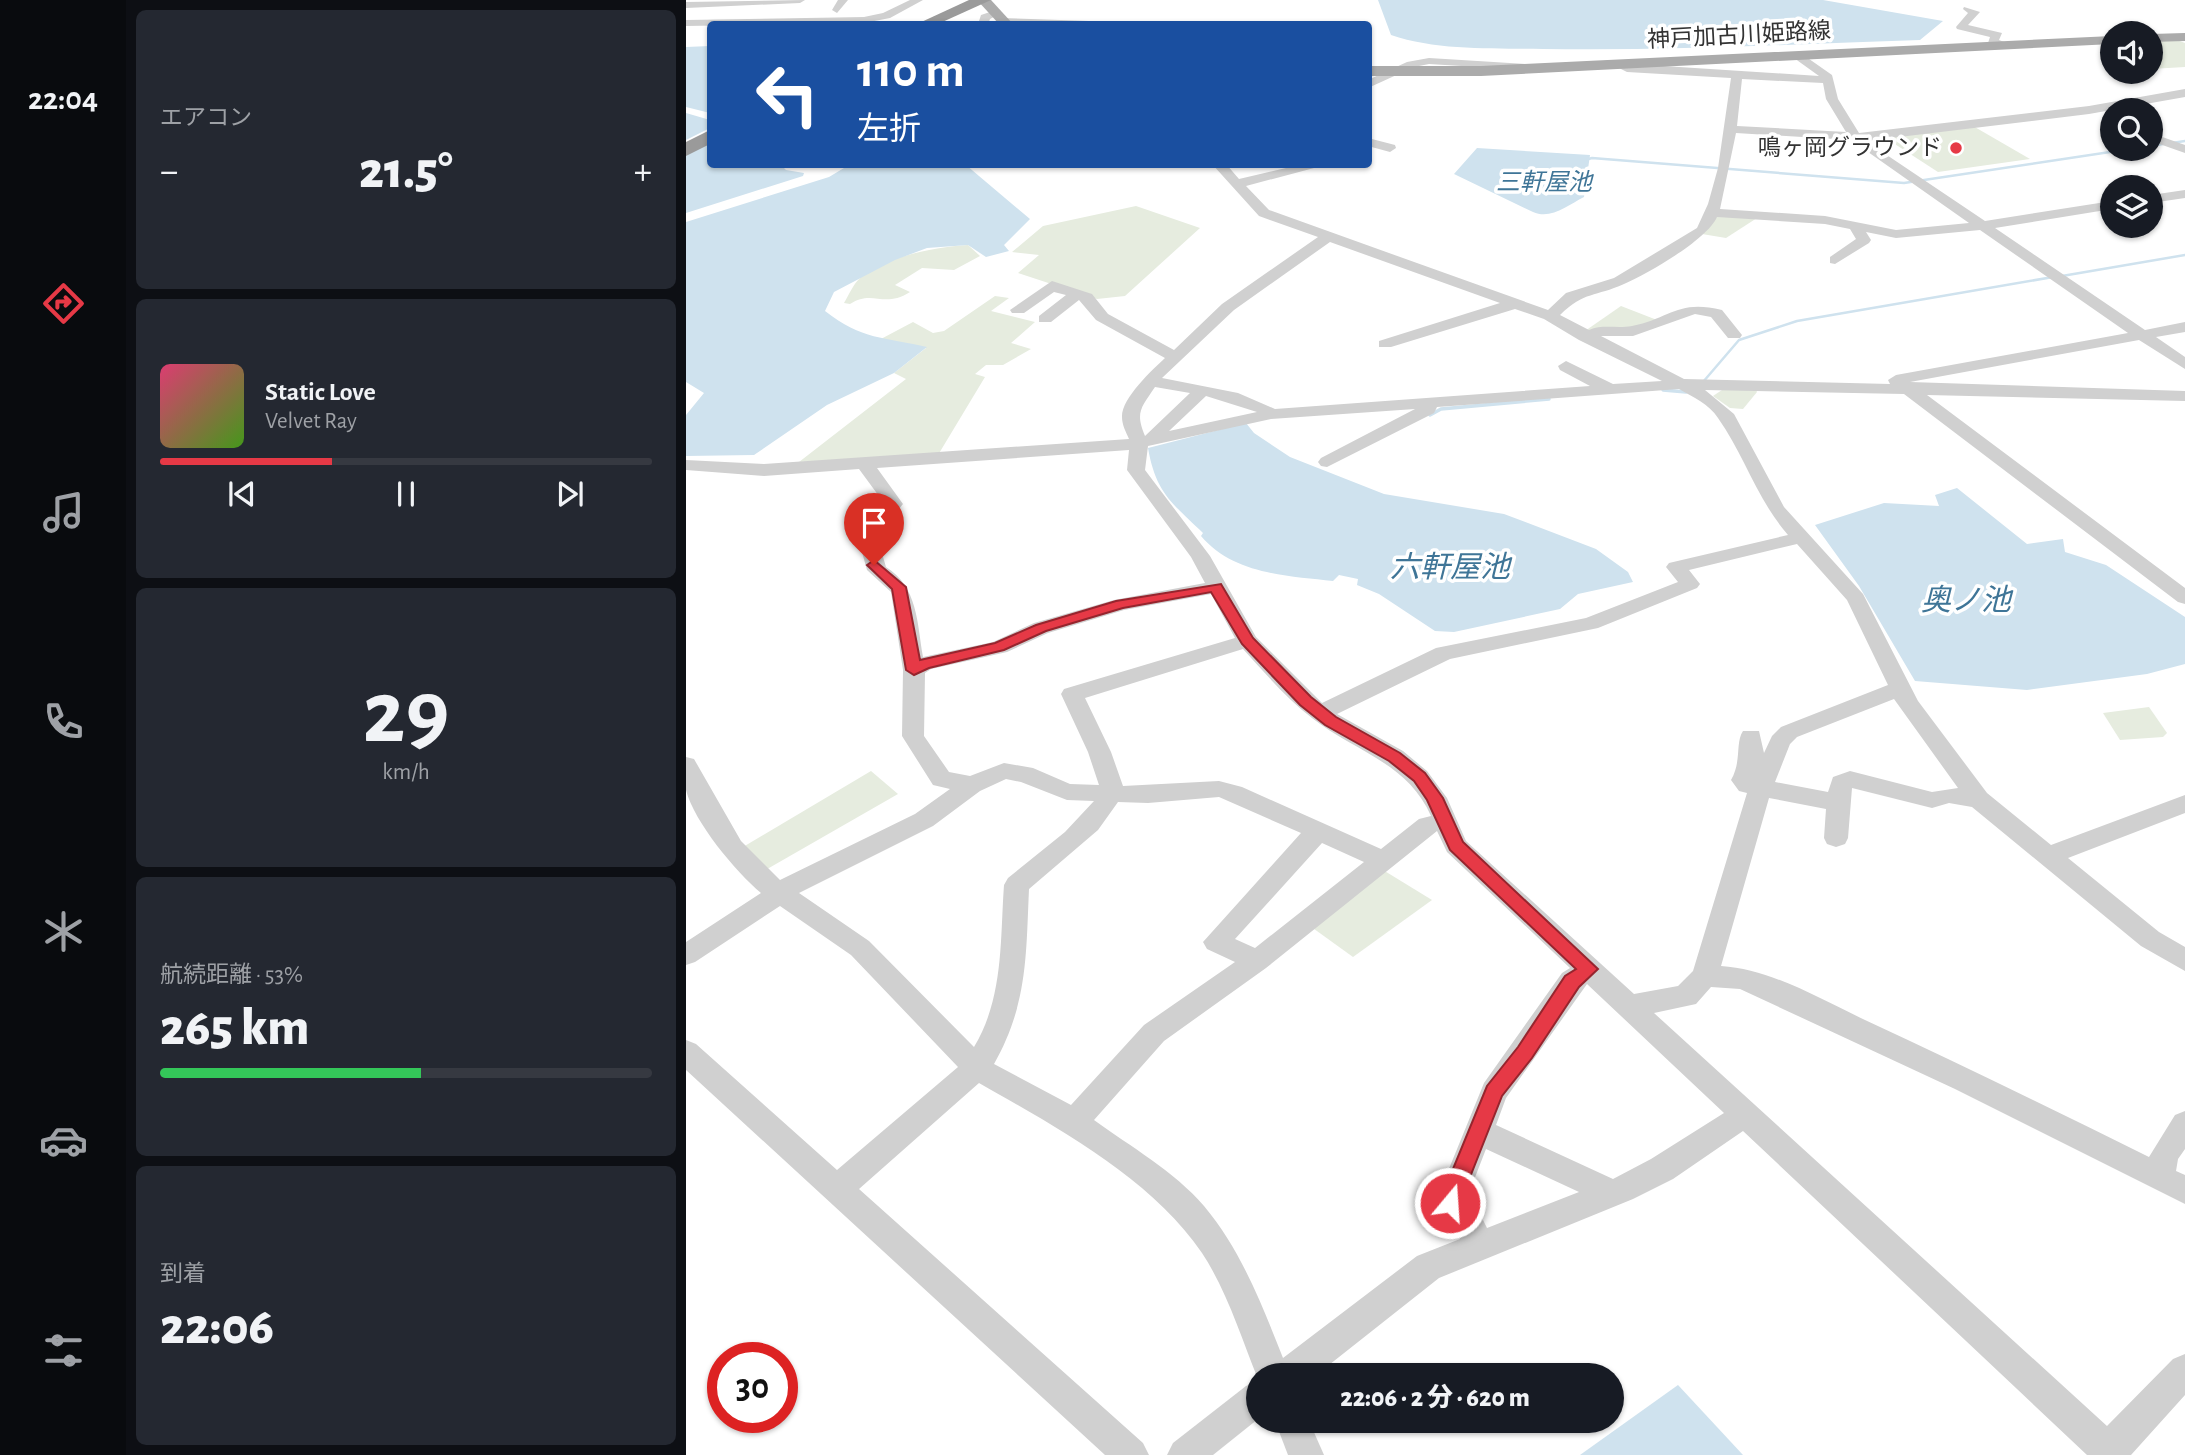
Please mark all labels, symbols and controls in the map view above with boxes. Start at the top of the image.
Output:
street label: 神戸加古川姫路線 [1646,18,1831,52]
map controls [2100,21,2163,238]
button: sound [2100,21,2163,84]
text: 110 m [857,47,965,96]
icon: left [742,49,833,140]
text: 22:04 [28,83,98,115]
button: search [2100,98,2163,161]
text: エアコン [160,107,252,130]
text: 左折 [857,113,921,145]
place label: 鳴ヶ岡グラウンド [1758,135,1942,160]
marker: 鳴ヶ岡グラウンド [1948,140,1964,156]
text: 21.5° [359,145,453,197]
text: − [160,153,178,191]
text: + [634,153,652,191]
water label: 三軒屋池 [1496,169,1594,195]
button: layers [2100,175,2163,238]
icon: directions [39,279,88,328]
text: Static Love [265,379,376,405]
text: Velvet Ray [265,410,357,433]
icon: previous [223,475,261,513]
icon: pause [387,475,425,513]
icon: next [551,475,589,513]
icon: music [39,488,88,537]
pin [844,493,904,565]
icon: arrive [855,504,893,542]
water label: 六軒屋池 [1390,551,1513,583]
water label: 奥ノ池 [1921,584,2014,616]
text: 29 [363,668,449,759]
icon: phone [39,697,88,746]
text: km/h [382,761,430,784]
icon: climate [39,907,88,956]
text: 航続距離 · 53% [160,964,303,987]
text: 265 km [160,1002,309,1054]
icon: car [39,1116,88,1165]
position arrow [1413,1166,1487,1240]
text: 到着 [160,1263,206,1286]
text: 22:06 [160,1301,274,1353]
icon: filters [39,1326,88,1375]
speed limit sign: 30 [707,1342,798,1433]
text: 22:06 · 2 分 · 620 m [1340,1385,1530,1411]

